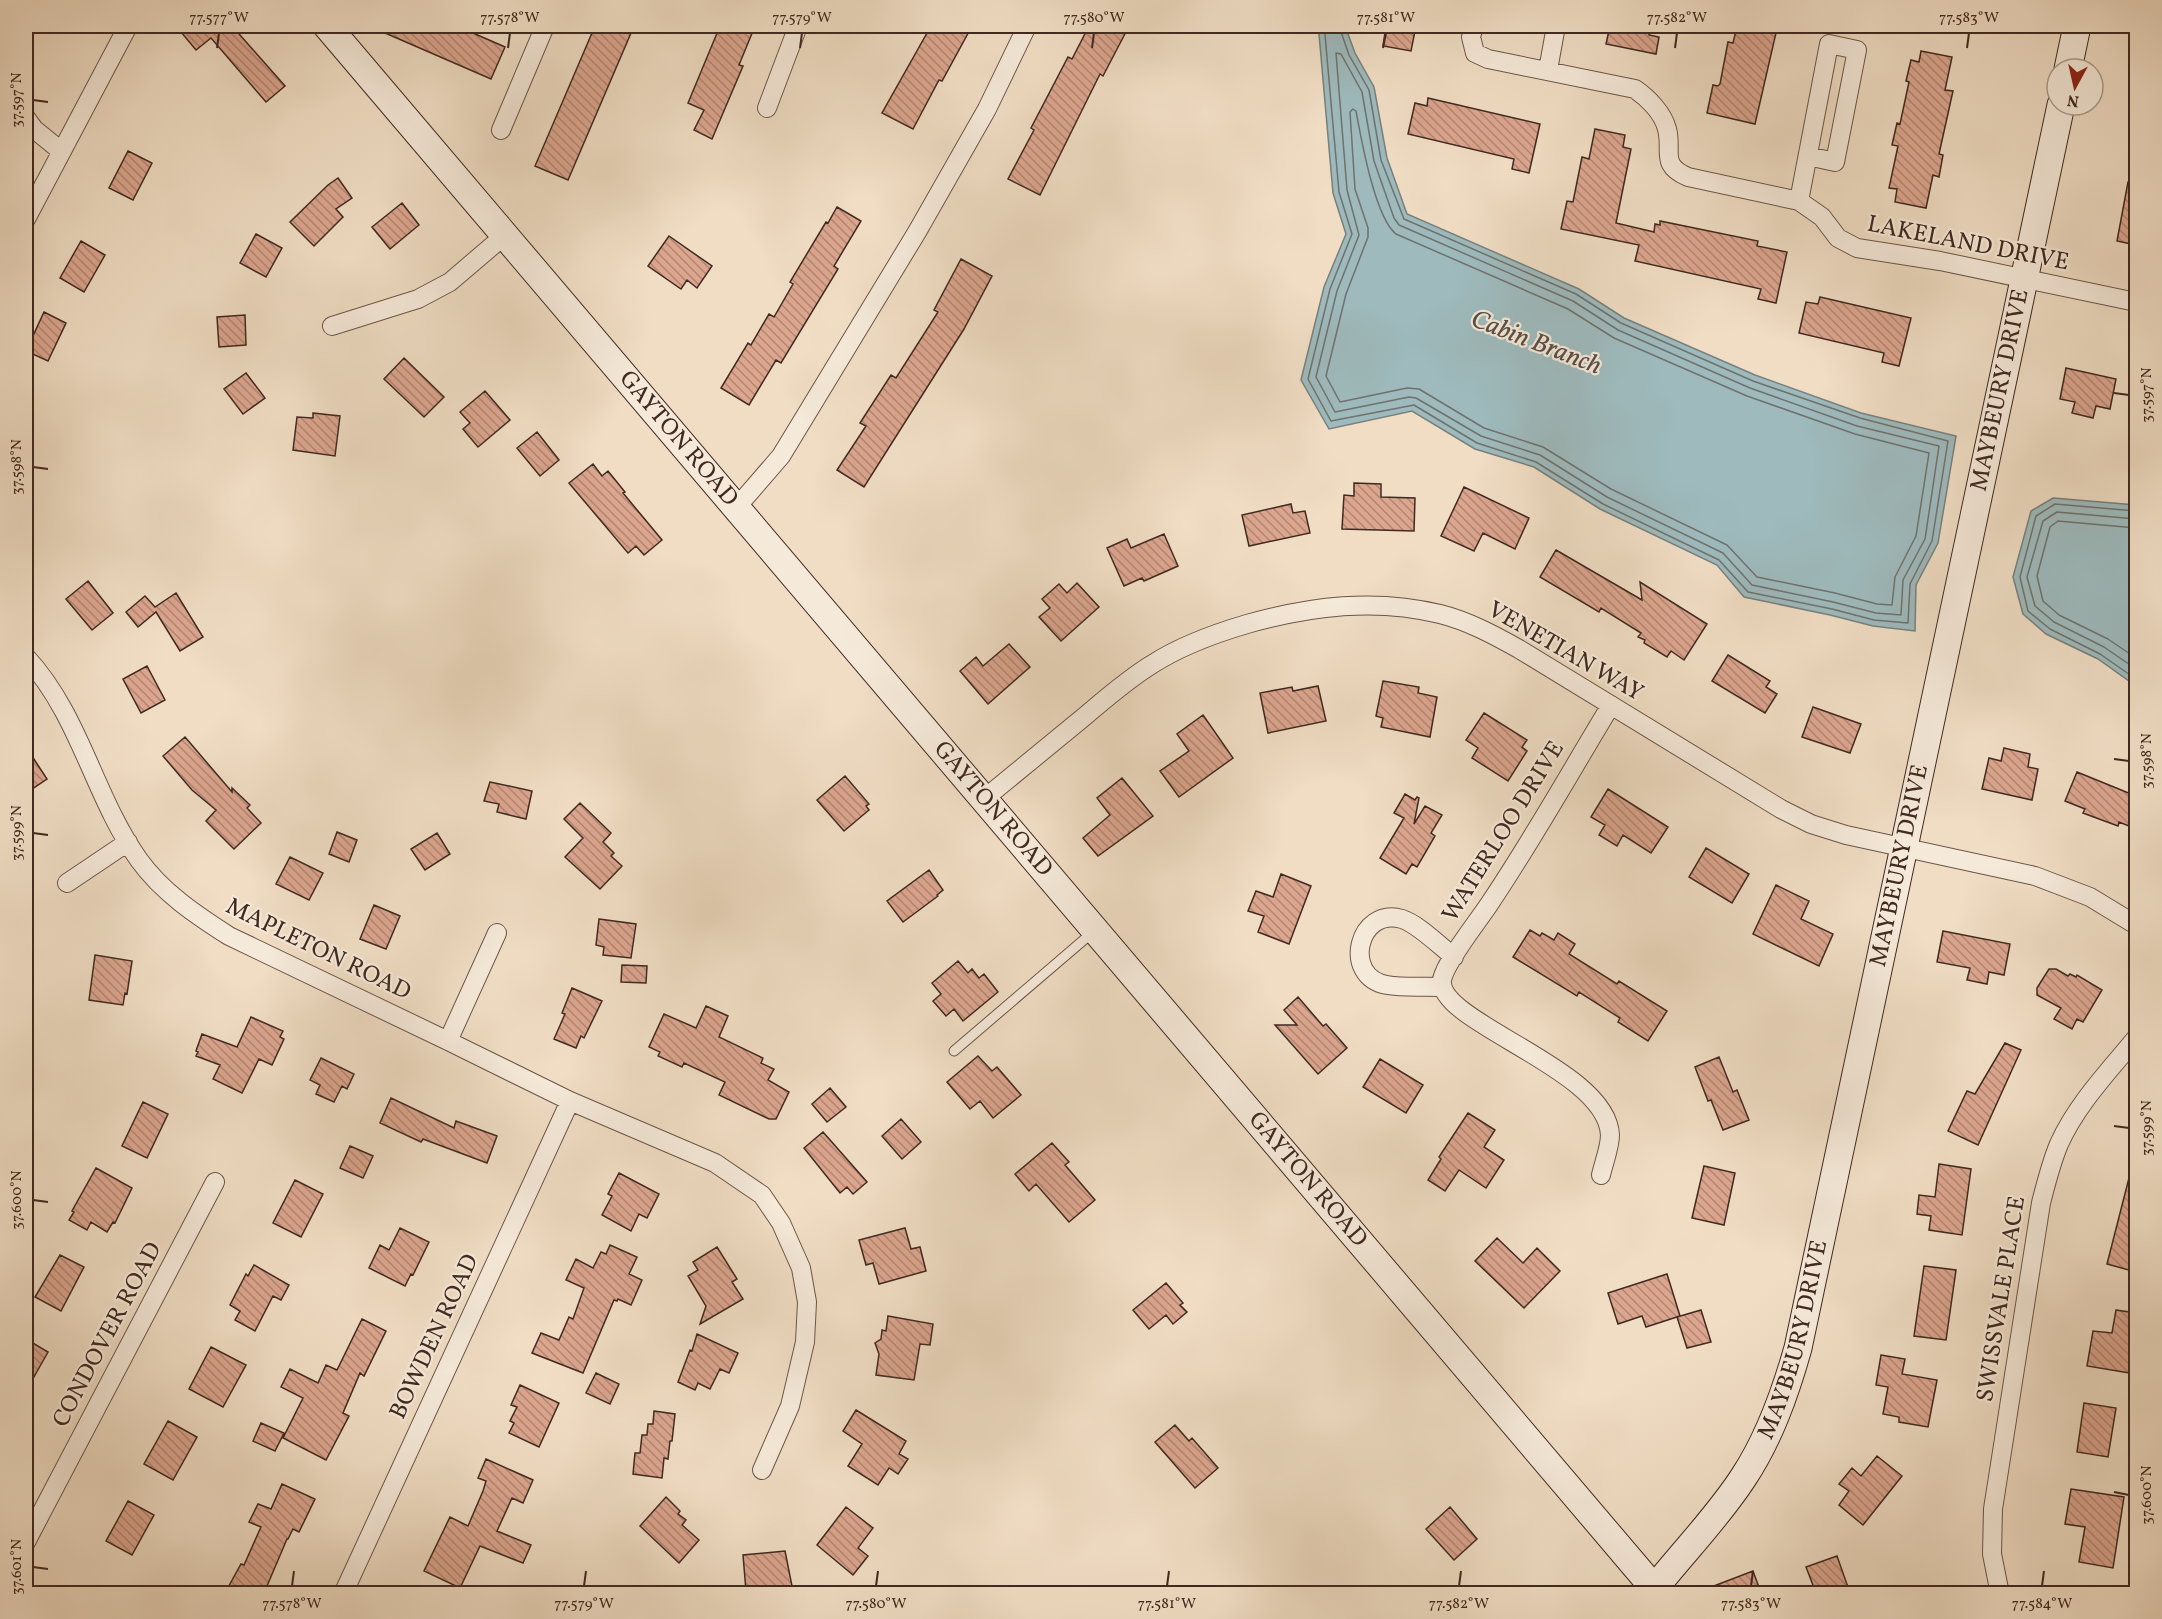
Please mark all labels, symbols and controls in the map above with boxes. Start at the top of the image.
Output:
text: 77.577°W [189,8,249,29]
text: 77.578°W [480,8,540,29]
text: 77.579°W [772,8,832,29]
text: 77.580°W [1063,8,1125,29]
text: 77.581°W [1357,8,1415,29]
text: 77.582°W [1647,8,1707,29]
text: 77.583°W [1939,8,1999,29]
north arrow [2045,57,2105,117]
text: 37.597°N [7,72,28,128]
text: N [2066,88,2080,112]
street label: LAKELAND DRIVE [1864,208,2072,280]
street label: MAYBEURY DRIVE [1963,286,2039,494]
water label: Cabin Branch [1465,302,1607,384]
street label: GAYTON ROAD [610,364,746,514]
text: 37.597°N [2137,367,2158,423]
text: 37.598°N [7,439,28,495]
street label: VENETIAN WAY [1481,594,1649,710]
text: 37.598°N [2137,733,2158,789]
street label: GAYTON ROAD [925,734,1060,885]
street label: WATERLOO DRIVE [1435,735,1573,929]
street label: MAYBEURY DRIVE [1862,762,1938,970]
text: 37.599°N [7,805,28,861]
street label: MAPLETON ROAD [220,890,416,1010]
text: 37.599°N [2137,1100,2158,1156]
street label: GAYTON ROAD [1240,1105,1375,1255]
text: 37.600°N [7,1170,28,1230]
street label: SWISSVALE PLACE [1969,1194,2035,1404]
street label: CONDOVER ROAD [45,1236,171,1434]
street label: MAYBEURY DRIVE [1750,1237,1837,1445]
street label: BOWDEN ROAD [382,1249,488,1425]
text: 37.600°N [2137,1465,2158,1525]
text: 37.601°N [7,1539,28,1595]
text: 77.578°W [262,1594,322,1615]
text: 77.579°W [554,1594,614,1615]
text: 77.580°W [845,1594,907,1615]
text: 77.581°W [1138,1594,1196,1615]
text: 77.582°W [1429,1594,1489,1615]
text: 77.583°W [1721,1594,1781,1615]
text: 77.584°W [2012,1594,2072,1615]

